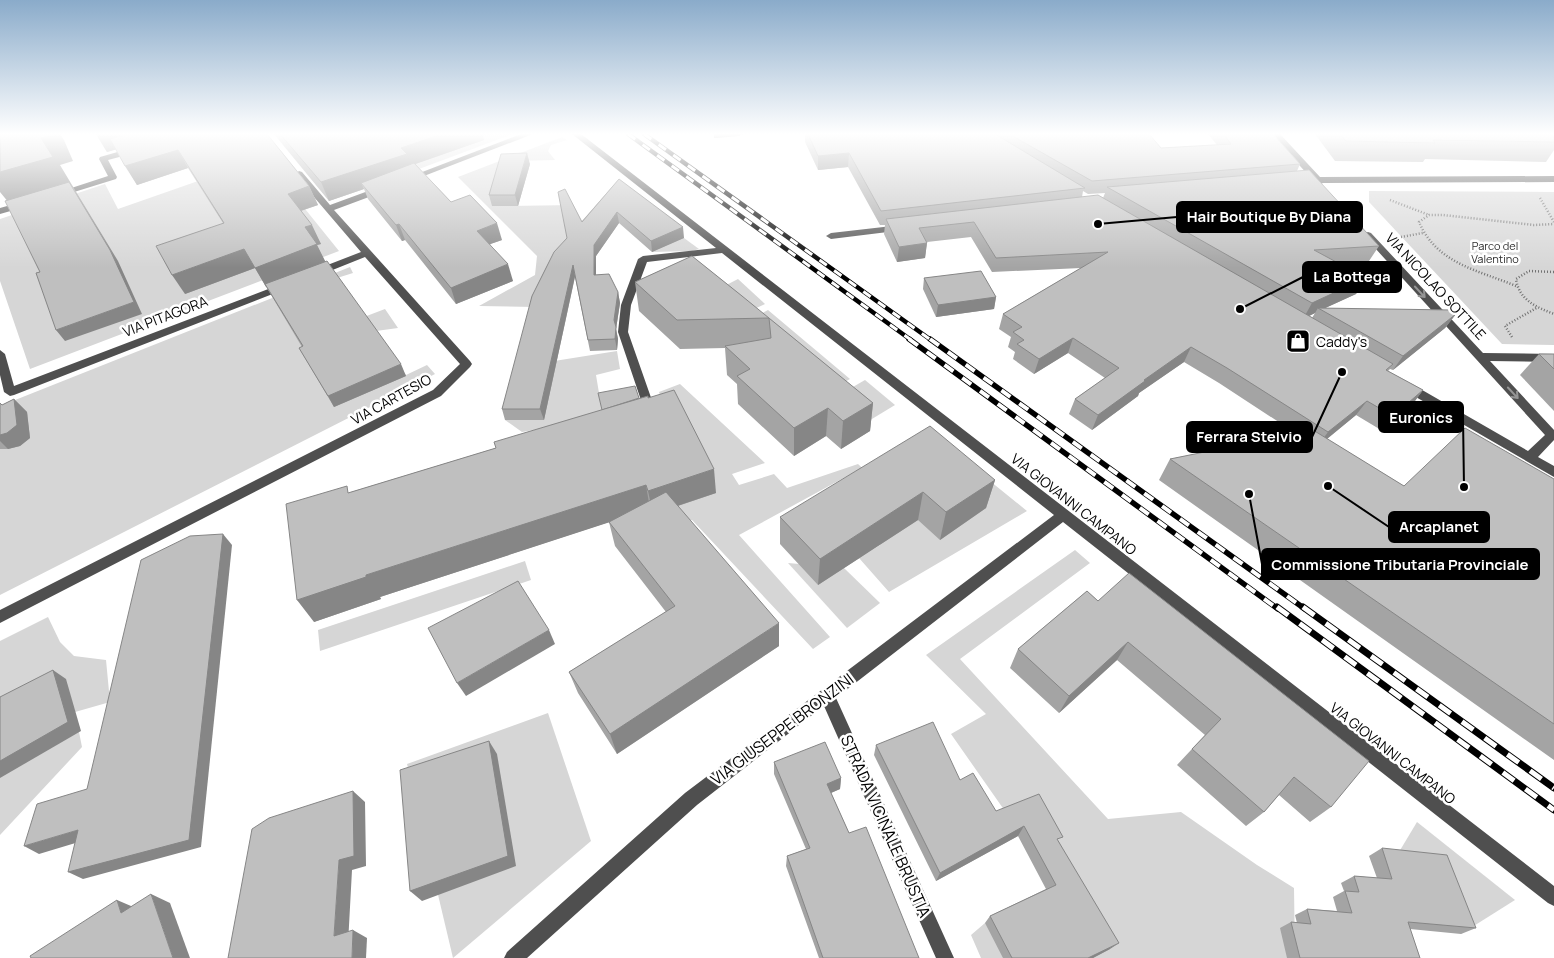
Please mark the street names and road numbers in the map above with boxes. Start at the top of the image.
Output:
street label: VIA NICOLAO SOTTILE [1381,229,1491,343]
street label: VIA PITAGORA [120,291,210,341]
street label: VIA CARTESIO [348,369,434,429]
street label: VIA GIOVANNI CAMPANO [1007,449,1141,559]
street label: VIA GIUSEPPE BRONZINI [706,668,858,790]
street label: VIA GIOVANNI CAMPANO [1326,698,1460,808]
street label: STRADA VICINALE BRUSTIA [836,731,936,921]

